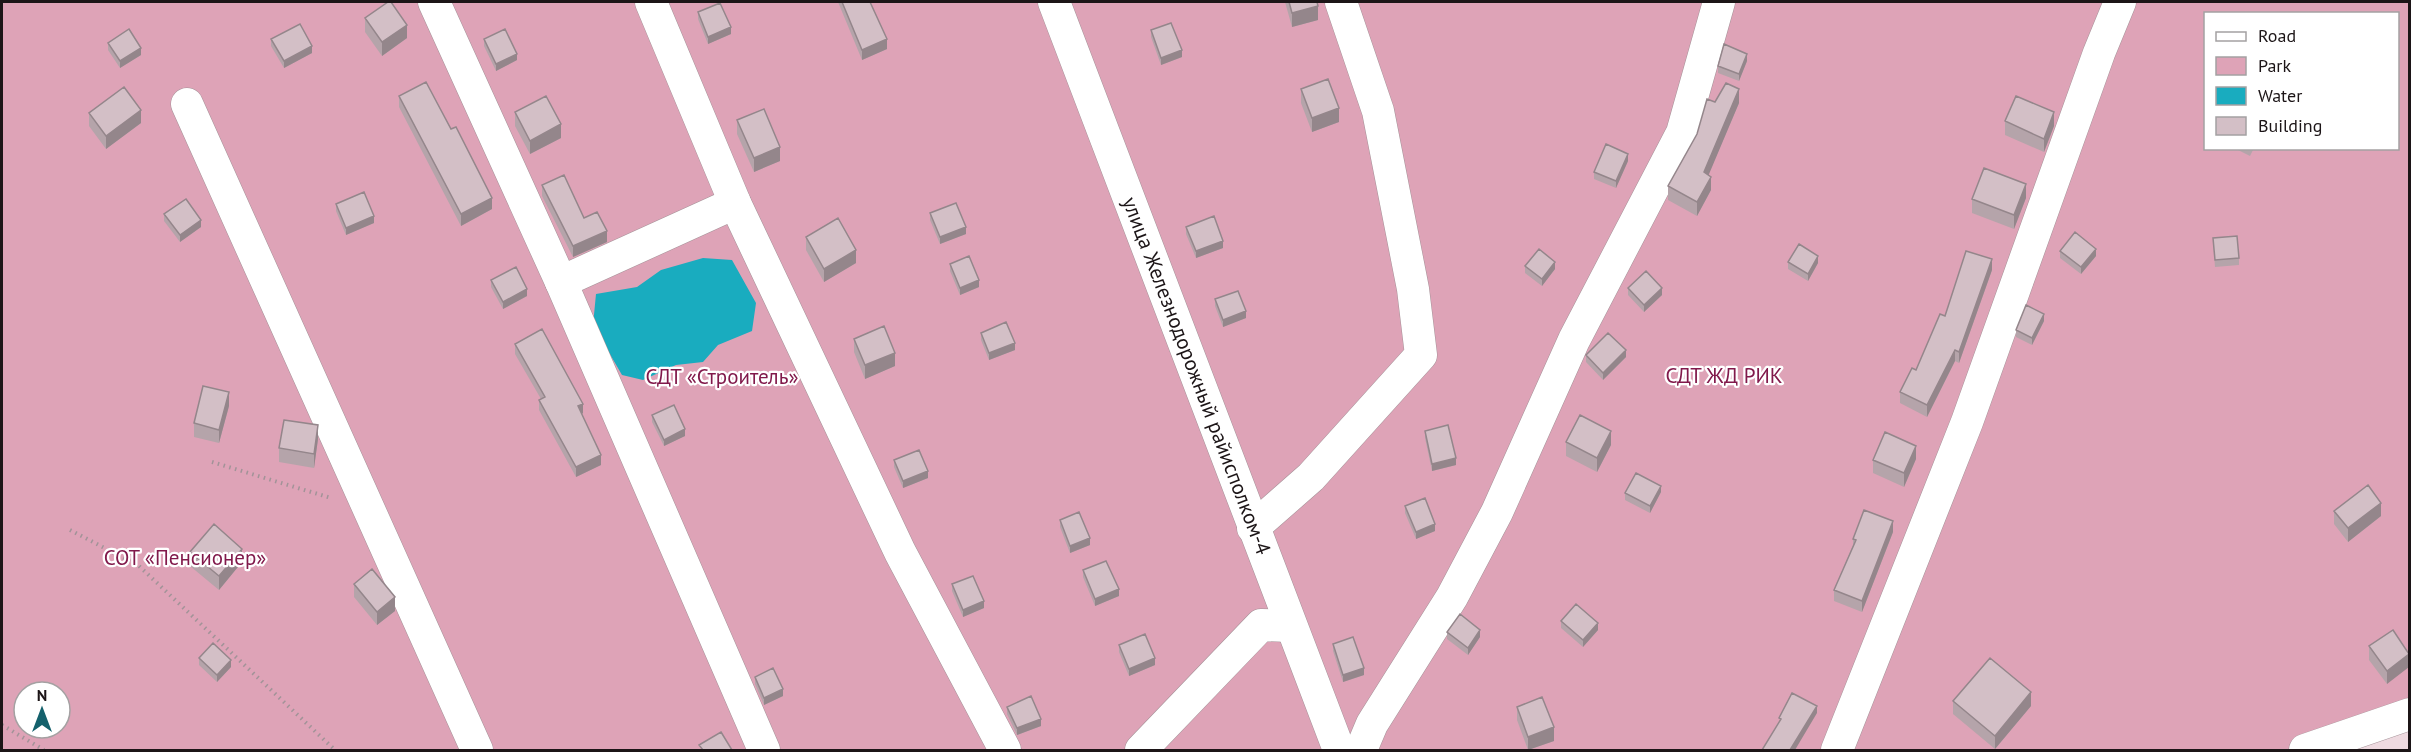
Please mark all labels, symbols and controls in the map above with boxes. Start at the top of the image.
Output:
legend [2204,12,2399,150]
text: Road [2258,24,2296,47]
text: Park [2258,54,2291,77]
text: Water [2258,84,2302,107]
text: Building [2258,114,2322,137]
street label: улица Железнодорожный райисполком-4 [1117,193,1277,558]
park label: СДТ ЖД РИК [1665,362,1783,389]
park label: СДТ «Строитель» [646,363,798,390]
park label: СОТ «Пенсионер» [104,544,266,571]
north arrow [12,680,72,740]
text: N [37,685,47,705]

